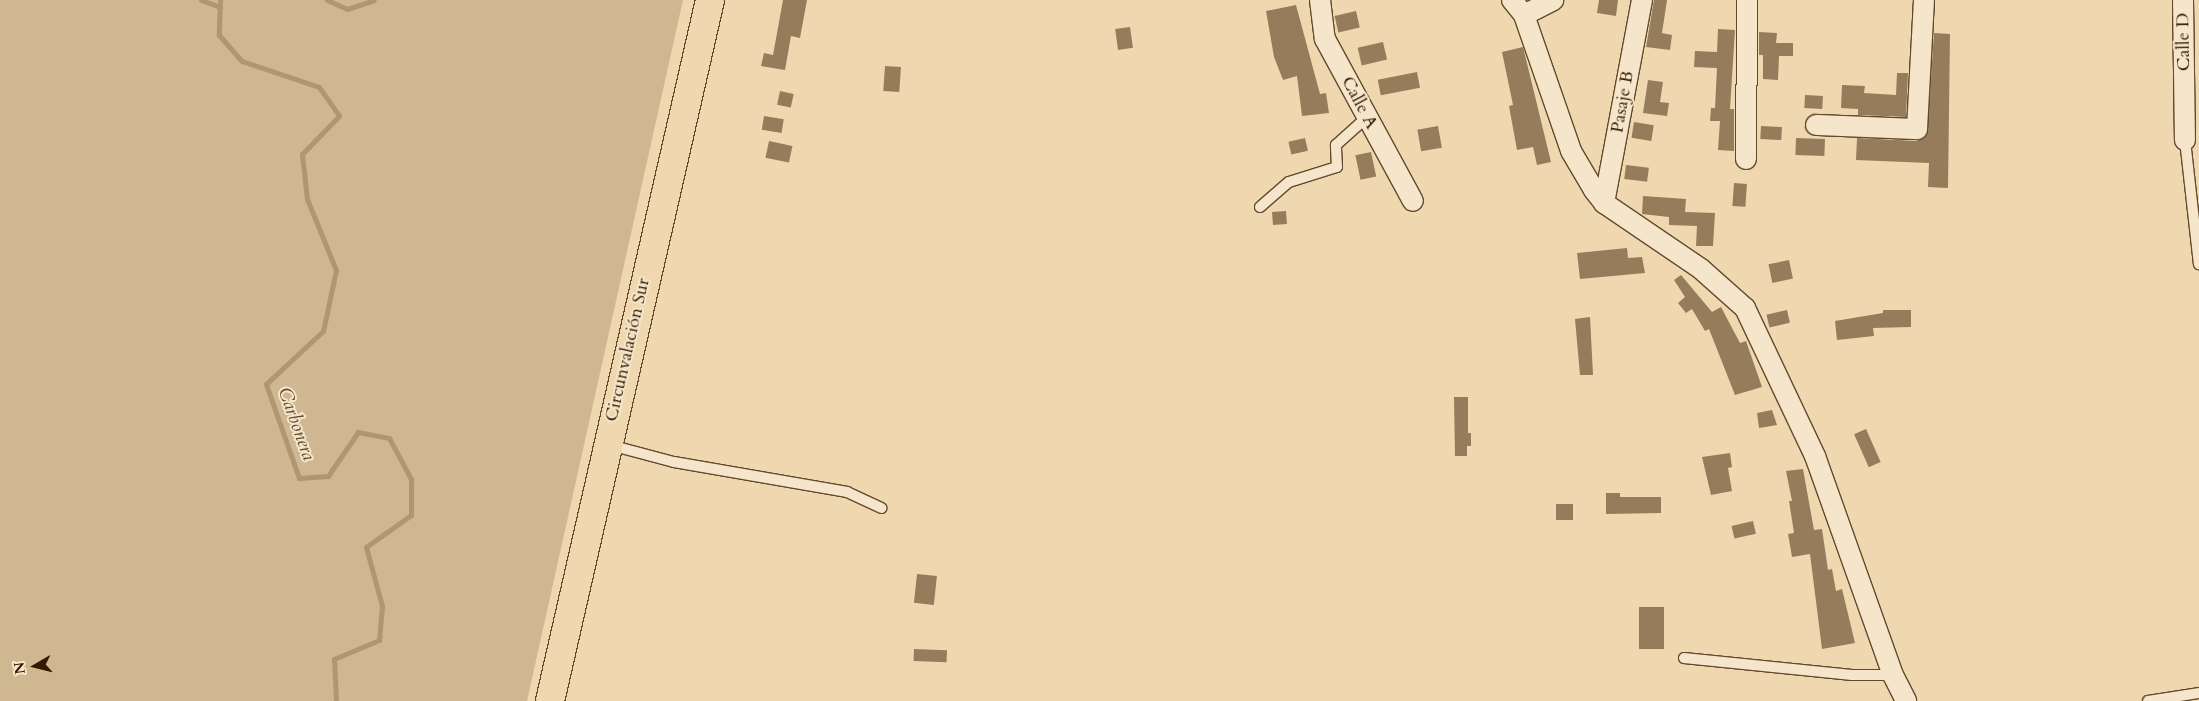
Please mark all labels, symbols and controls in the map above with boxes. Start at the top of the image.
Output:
street label: Calle D [2173,13,2195,71]
street label: Pasaje B [1607,69,1639,135]
street label: Calle A [1336,73,1382,133]
street label: Circunvalación Sur [601,276,655,424]
water label: Carbonera [272,384,320,464]
north arrow [10,641,60,691]
text: N [9,661,30,675]

